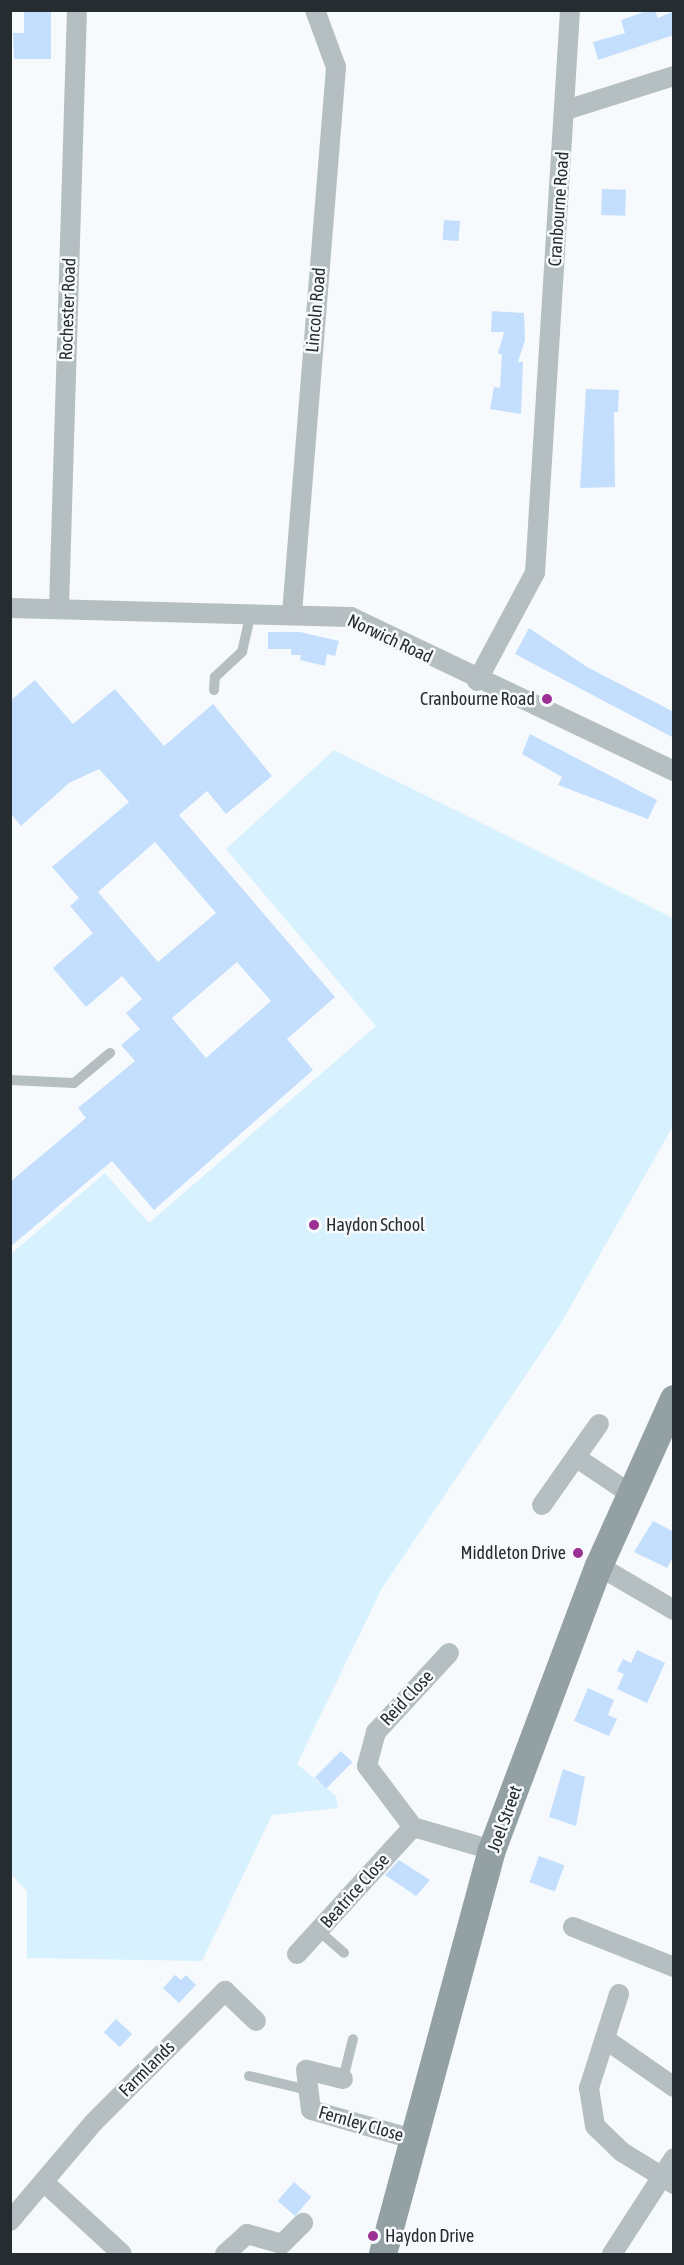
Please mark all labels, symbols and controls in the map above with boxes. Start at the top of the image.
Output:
street label: Cranbourne Road [544,151,574,267]
street label: Rochester Road [55,257,81,361]
street label: Lincoln Road [302,267,330,353]
street label: Norwich Road [344,610,436,668]
place label: Cranbourne Road [420,688,535,710]
marker: Cranbourne Road [540,692,554,706]
place label: Haydon School [326,1214,425,1236]
marker: Haydon School [307,1218,321,1232]
place label: Middleton Drive [460,1542,566,1564]
marker: Middleton Drive [571,1546,585,1560]
street label: Reid Close [376,1666,438,1730]
street label: Joel Street [483,1783,527,1855]
street label: Beatrice Close [316,1849,394,1933]
street label: Farmlands [115,2037,179,2101]
street label: Fernley Close [316,2102,406,2146]
place label: Haydon Drive [385,2225,474,2247]
marker: Haydon Drive [366,2229,380,2243]

